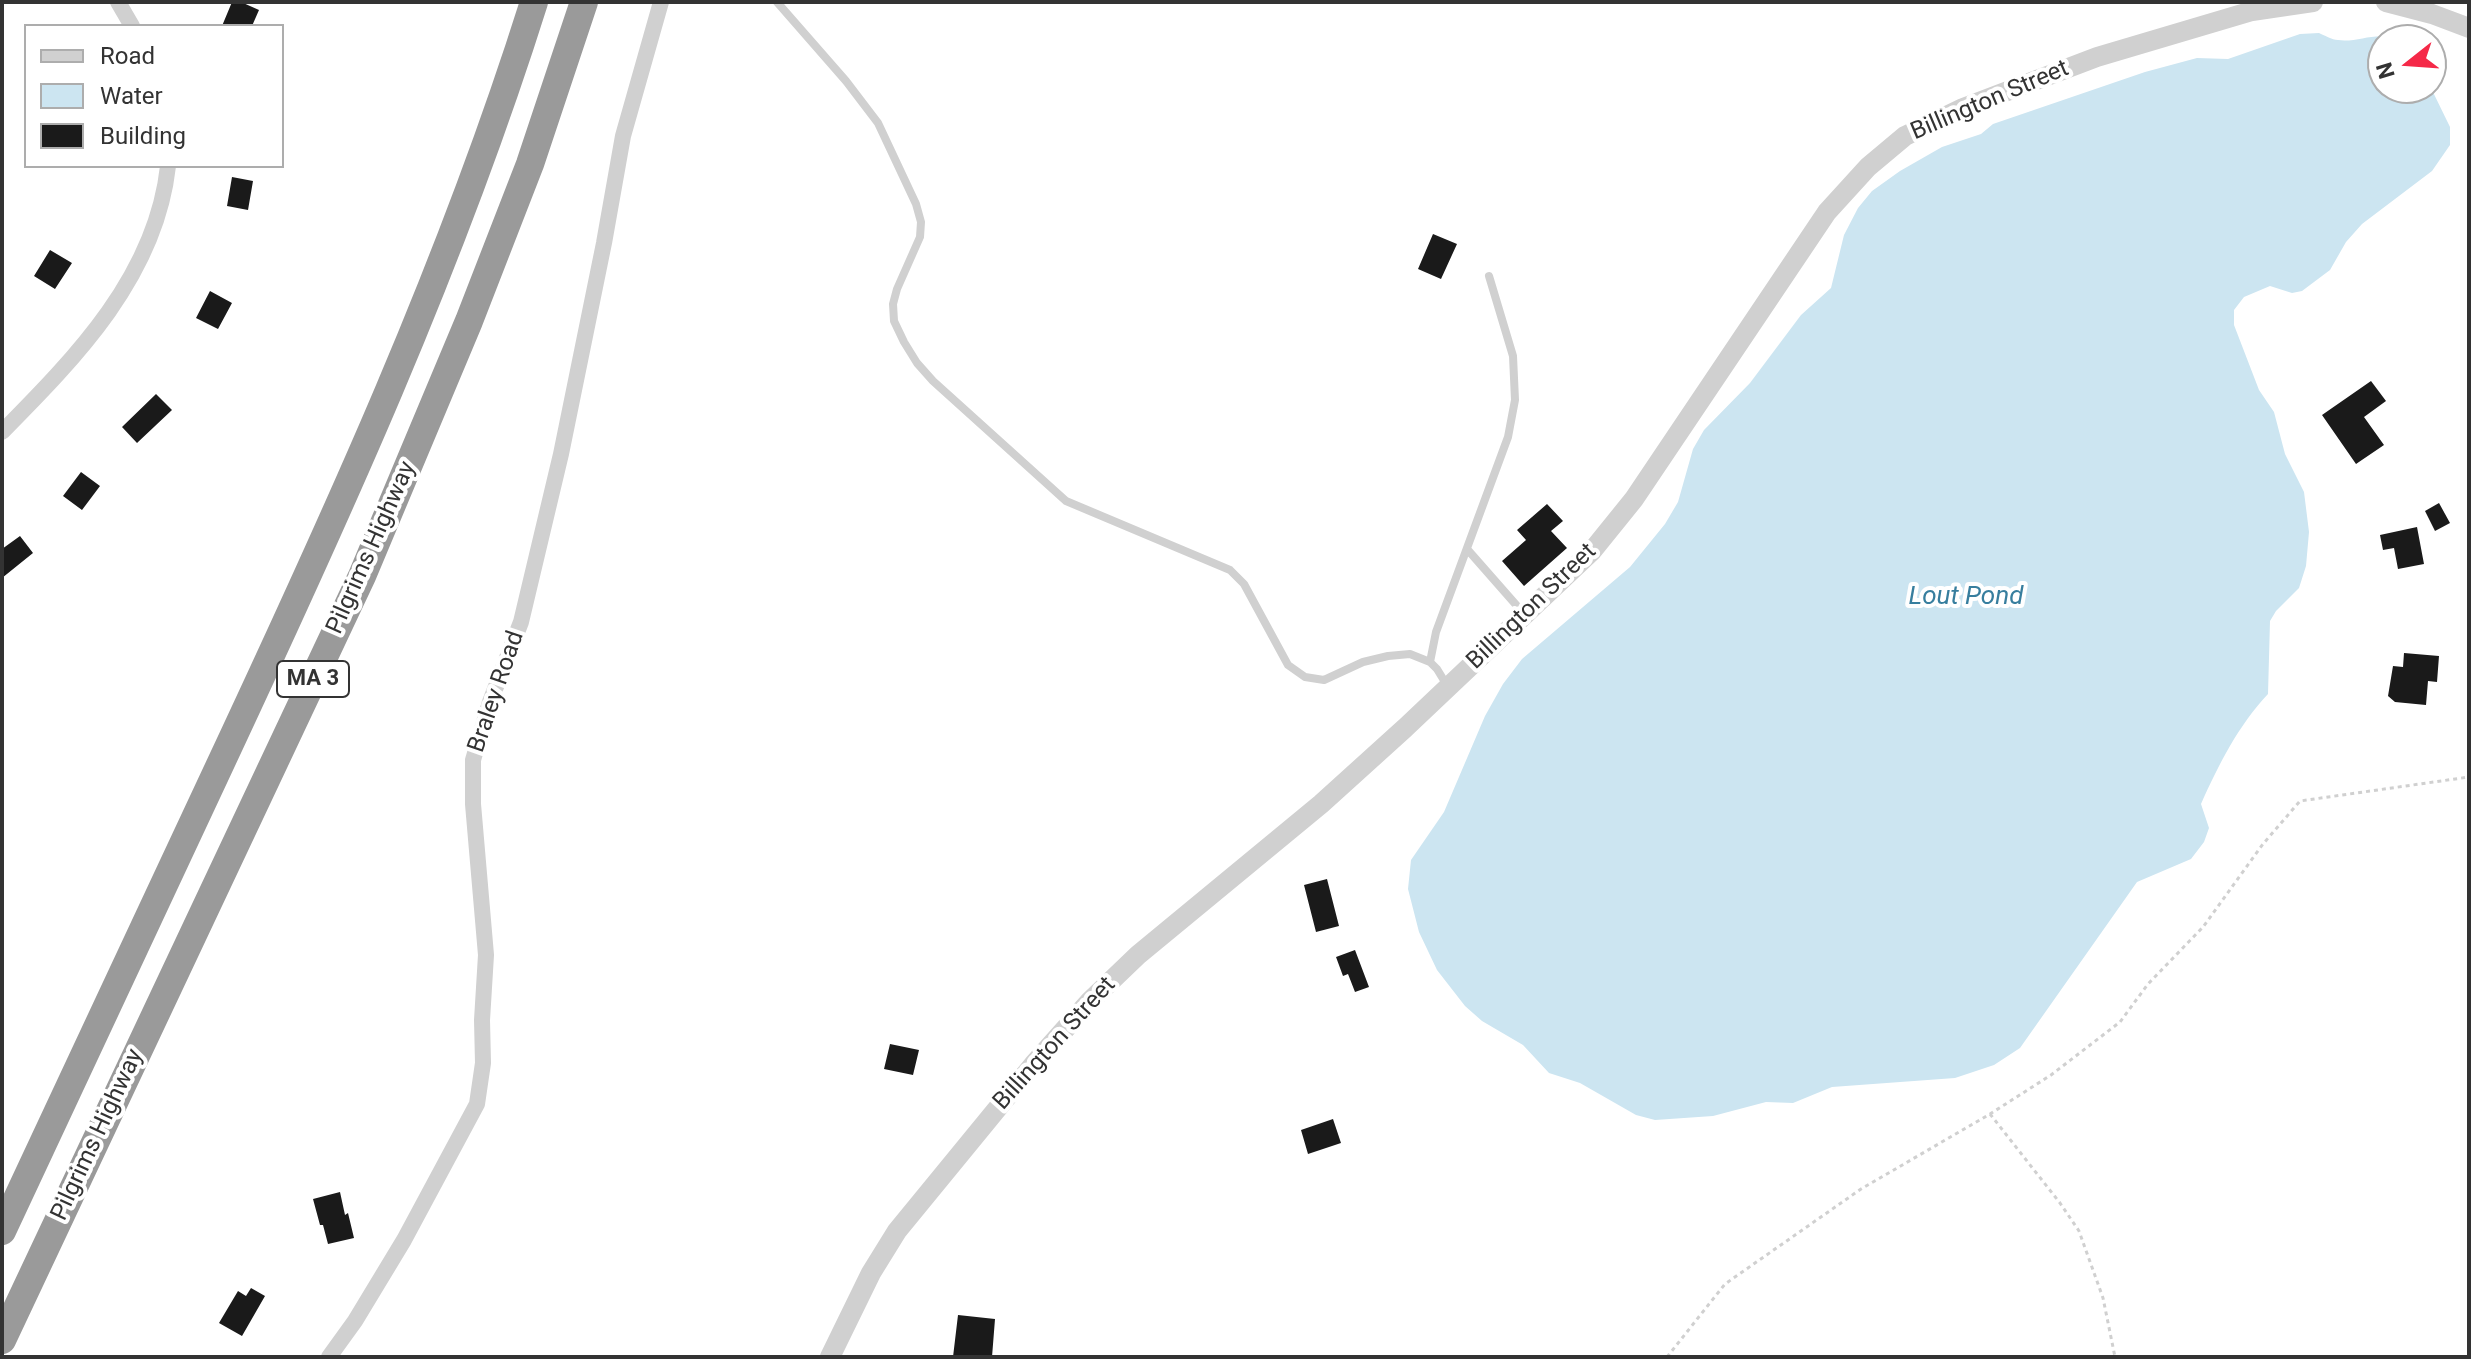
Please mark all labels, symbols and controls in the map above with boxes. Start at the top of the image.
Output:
legend [24,24,284,168]
north arrow [2367,24,2447,104]
text: Road [100,42,155,70]
street label: Billington Street [1907,55,2073,147]
text: N [2371,59,2400,82]
text: Water [100,82,163,110]
text: Building [100,122,186,150]
street label: Pilgrims Highway [321,457,423,639]
street label: Billington Street [1461,538,1603,676]
water label: Lout Pond [1909,581,2023,613]
street label: Braley Road [463,628,531,756]
road number: MA 3 [277,661,349,697]
street label: Billington Street [988,972,1122,1116]
street label: Pilgrims Highway [46,1045,150,1225]

